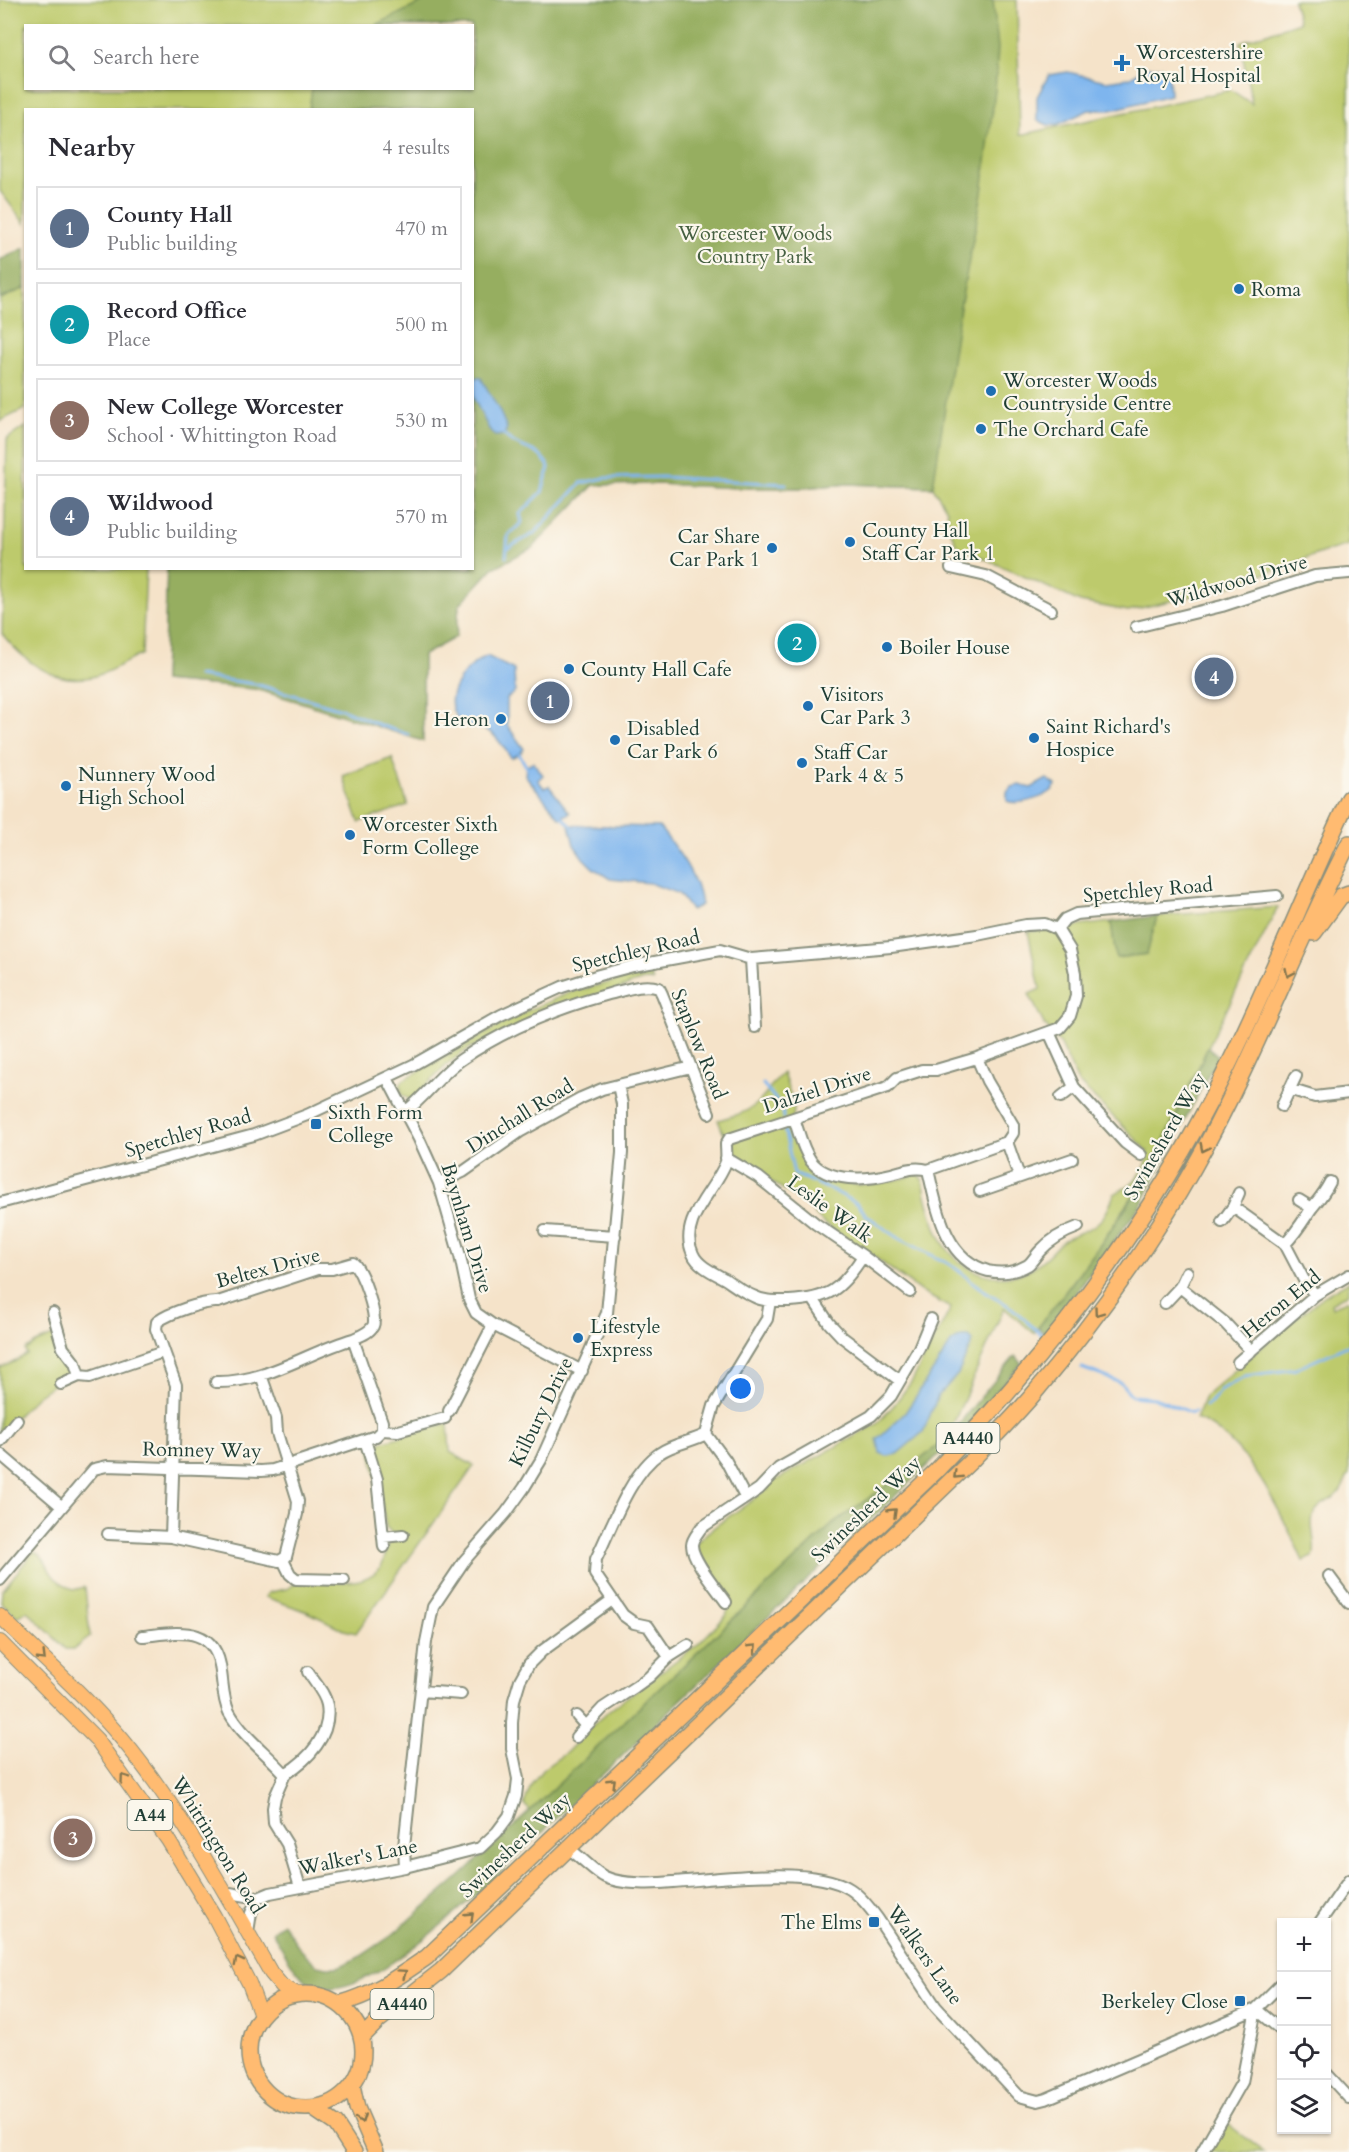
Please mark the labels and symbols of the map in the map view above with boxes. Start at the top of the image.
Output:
place label: Worcestershire Royal Hospital [1135,39,1263,89]
marker: Worcestershire Royal Hospital [1113,54,1131,72]
park label: Worcester Woods Country Park [677,220,832,270]
place label: Roma [1251,276,1302,303]
marker: Roma [1232,282,1246,296]
place label: Worcester Woods Countryside Centre [1002,367,1171,417]
marker: Worcester Woods Countryside Centre [984,384,998,398]
place label: The Orchard Cafe [993,416,1149,443]
marker: The Orchard Cafe [974,422,988,436]
place label: County Hall Staff Car Park 1 [862,517,995,567]
place label: Car Share Car Park 1 [669,523,760,573]
marker: County Hall Staff Car Park 1 [843,535,857,549]
marker: Car Share Car Park 1 [765,541,779,555]
street label: Wildwood Drive [1162,548,1311,614]
pin: 2 [778,620,816,666]
place label: Boiler House [899,634,1010,661]
marker: Boiler House [880,640,894,654]
pin: 4 [1194,654,1234,700]
place label: County Hall Cafe [581,656,732,683]
marker: County Hall Cafe [562,662,576,676]
pin: 1 [530,678,570,724]
place label: Visitors Car Park 3 [820,681,911,731]
marker: Visitors Car Park 3 [801,699,815,713]
place label: Heron [434,706,490,733]
marker: Heron [494,712,508,726]
place label: Saint Richard's Hospice [1046,713,1171,763]
place label: Disabled Car Park 6 [627,715,718,765]
marker: Saint Richard's Hospice [1027,731,1041,745]
marker: Disabled Car Park 6 [608,733,622,747]
place label: Staff Car Park 4 & 5 [814,739,904,789]
marker: Staff Car Park 4 & 5 [795,756,809,770]
place label: Nunnery Wood High School [78,761,216,811]
marker: Nunnery Wood High School [59,779,73,793]
place label: Worcester Sixth Form College [361,811,498,861]
marker: Worcester Sixth Form College [343,828,357,842]
street label: Spetchley Road [1082,871,1214,909]
street label: Spetchley Road [570,923,703,979]
one-way arrow [1284,966,1296,977]
street label: Staplow Road [665,985,734,1104]
street label: Dalziel Drive [759,1060,875,1120]
street label: Swinesherd Way [1117,1067,1213,1205]
street label: Dinchall Road [461,1072,579,1160]
place label: Sixth Form College [328,1099,423,1149]
street label: Spetchley Road [122,1102,255,1164]
marker: Sixth Form College [309,1117,323,1131]
one-way arrow [1199,1142,1211,1153]
street label: Baynham Drive [434,1160,500,1296]
street label: Leslie Walk [782,1169,878,1249]
street label: Beltex Drive [213,1241,323,1295]
street label: Heron End [1236,1263,1327,1344]
one-way arrow [1094,1305,1105,1316]
place label: Lifestyle Express [590,1313,661,1363]
marker: Lifestyle Express [571,1331,585,1345]
street label: Kilbury Drive [503,1353,579,1471]
your location [726,1374,755,1403]
road number: A4440 [936,1423,1000,1453]
street label: Romney Way [142,1435,262,1465]
street label: Swinesherd Way [805,1449,927,1569]
one-way arrow [953,1467,964,1478]
one-way arrow [885,1509,896,1520]
one-way arrow [745,1644,756,1655]
one-way arrow [35,1649,46,1660]
street label: Whittington Road [164,1770,271,1919]
one-way arrow [120,1774,131,1785]
one-way arrow [604,1779,615,1790]
street label: Swinesherd Way [453,1786,577,1904]
road number: A44 [128,1800,172,1830]
pin: 3 [54,1816,92,1860]
street label: Walker's Lane [295,1832,420,1882]
street label: Walkers Lane [880,1899,969,2010]
place label: The Elms [781,1909,862,1936]
one-way arrow [462,1913,473,1924]
marker: The Elms [867,1915,881,1929]
one-way arrow [234,1957,245,1967]
one-way arrow [396,1969,407,1980]
place label: Berkeley Close [1101,1988,1228,2015]
road number: A4440 [370,1989,434,2019]
marker: Berkeley Close [1233,1994,1247,2008]
one-way arrow [354,2114,367,2124]

